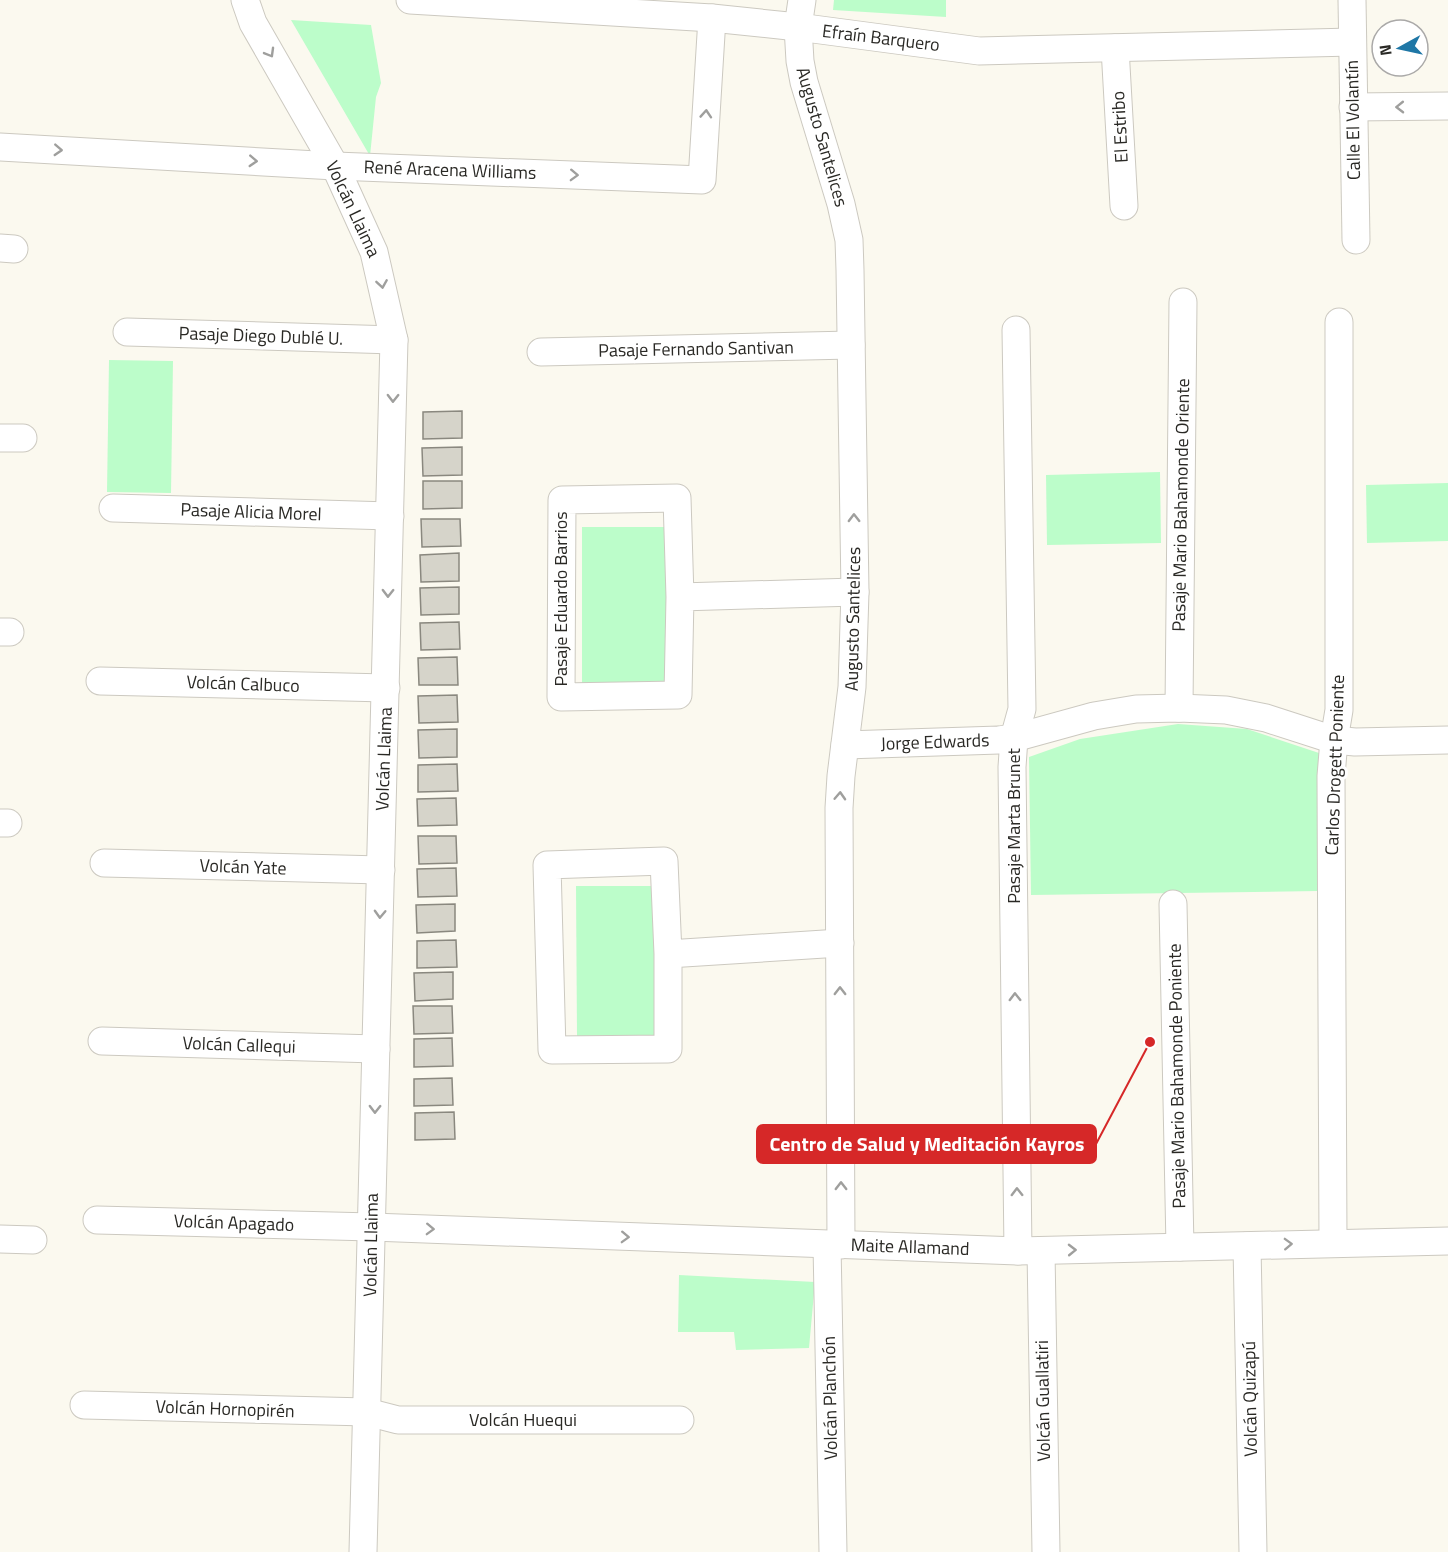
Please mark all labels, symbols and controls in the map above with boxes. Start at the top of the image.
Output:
street label: Efraín Barquero [821,17,941,58]
north arrow [1370,18,1430,78]
text: N [1372,43,1398,57]
one-way arrow [263,46,274,57]
street label: Calle El Volantín [1338,60,1367,180]
street label: Augusto Santelices [790,64,855,210]
street label: El Estribo [1104,90,1135,164]
one-way arrow [1396,100,1405,113]
one-way arrow [700,110,713,119]
one-way arrow [54,143,63,156]
street label: René Aracena Williams [363,153,537,186]
one-way arrow [249,155,258,168]
street label: Volcán Llaima [319,156,388,262]
one-way arrow [569,169,578,182]
one-way arrow [375,279,387,288]
street label: Pasaje Diego Dublé U. [178,319,344,352]
street label: Pasaje Fernando Santivan [598,333,794,364]
street label: Pasaje Mario Bahamonde Oriente [1165,378,1196,632]
one-way arrow [386,394,399,403]
street label: Pasaje Alicia Morel [180,496,322,527]
street label: Pasaje Eduardo Barrios [547,511,574,687]
one-way arrow [848,514,860,523]
street label: Augusto Santelices [838,547,867,691]
one-way arrow [381,589,394,598]
street label: Volcán Calbuco [186,668,300,699]
street label: Carlos Drogett Poniente [1318,674,1351,856]
street label: Volcán Llaima [368,707,399,811]
street label: Jorge Edwards [880,726,990,757]
street label: Pasaje Marta Brunet [1000,748,1027,904]
one-way arrow [833,792,846,801]
street label: Volcán Yate [199,851,287,882]
one-way arrow [373,910,386,919]
street label: Pasaje Mario Bahamonde Poniente [1161,943,1192,1209]
one-way arrow [834,987,846,996]
one-way arrow [1009,993,1021,1002]
street label: Volcán Callequi [182,1029,296,1060]
one-way arrow [368,1104,381,1113]
callout: Centro de Salud y Meditación Kayros [757,1125,1096,1163]
text: Centro de Salud y Meditación Kayros [769,1128,1085,1159]
one-way arrow [834,1182,847,1191]
one-way arrow [1011,1188,1023,1197]
street label: Volcán Llaima [356,1193,385,1297]
street label: Volcán Apagado [173,1207,295,1238]
one-way arrow [426,1223,435,1236]
one-way arrow [621,1231,630,1243]
street label: Maite Allamand [850,1231,970,1262]
one-way arrow [1283,1238,1292,1251]
one-way arrow [1067,1244,1076,1256]
street label: Volcán Planchón [815,1336,844,1460]
street label: Volcán Guallatiri [1028,1340,1057,1462]
street label: Volcán Quizapú [1235,1341,1264,1457]
street label: Volcán Hornopirén [155,1393,295,1424]
street label: Volcán Huequi [469,1406,577,1433]

